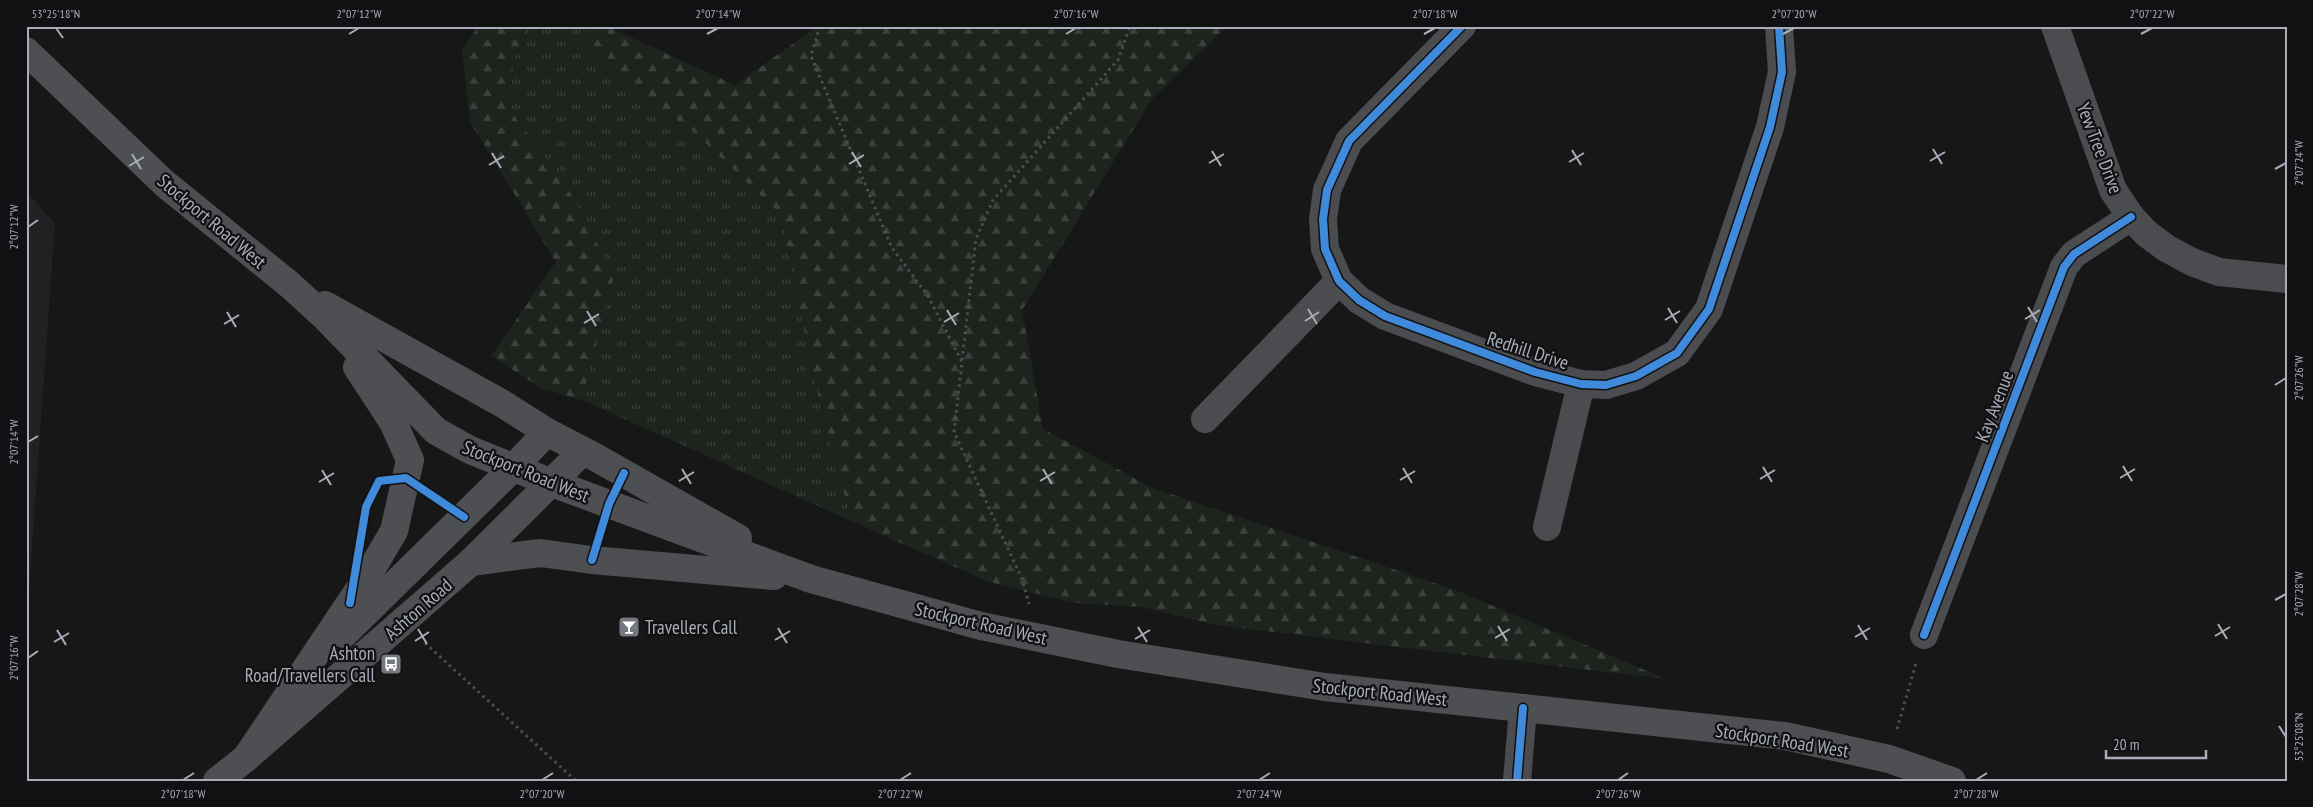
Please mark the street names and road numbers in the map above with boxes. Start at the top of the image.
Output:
street label: Yew Tree Drive [2072,99,2128,197]
street label: Stockport Road West [153,169,272,274]
street label: Redhill Drive [1484,326,1572,374]
street label: Kay Avenue [1969,367,2019,445]
street label: Stockport Road West [459,435,594,508]
street label: Ashton Road [379,573,457,645]
street label: Stockport Road West [913,596,1050,650]
street label: Stockport Road West [1312,673,1449,711]
street label: Stockport Road West [1714,718,1851,763]

